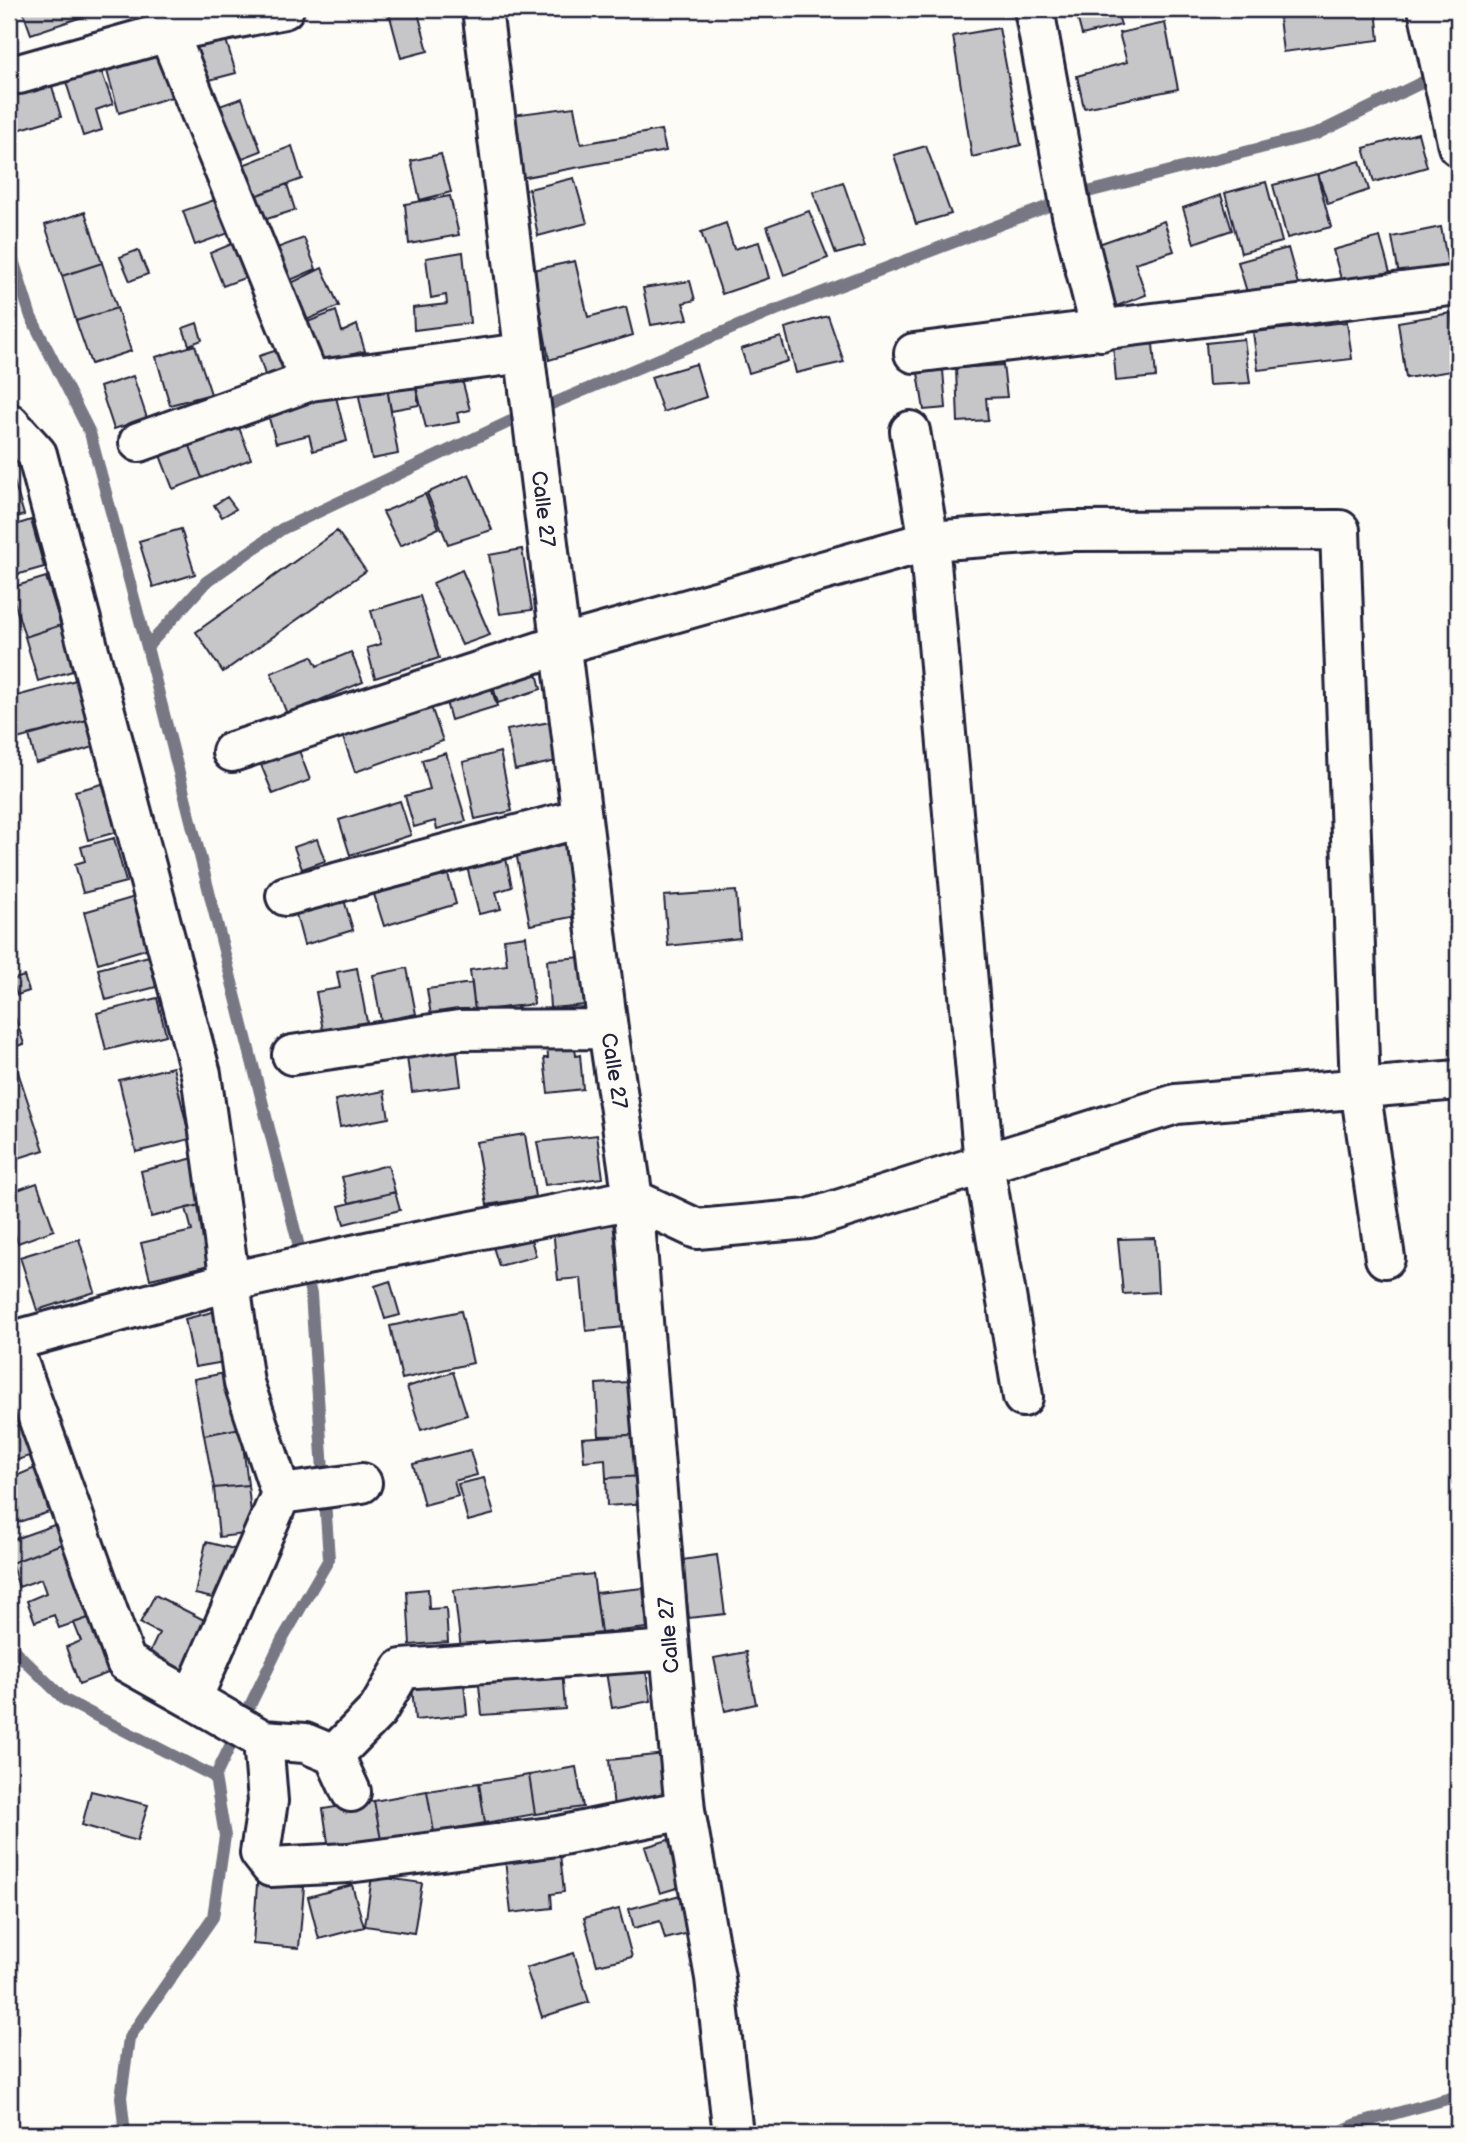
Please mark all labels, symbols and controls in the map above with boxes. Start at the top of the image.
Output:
street label: Calle 27 [526,469,560,549]
street label: Calle 27 [596,1031,632,1112]
street label: Calle 27 [653,1595,685,1674]

